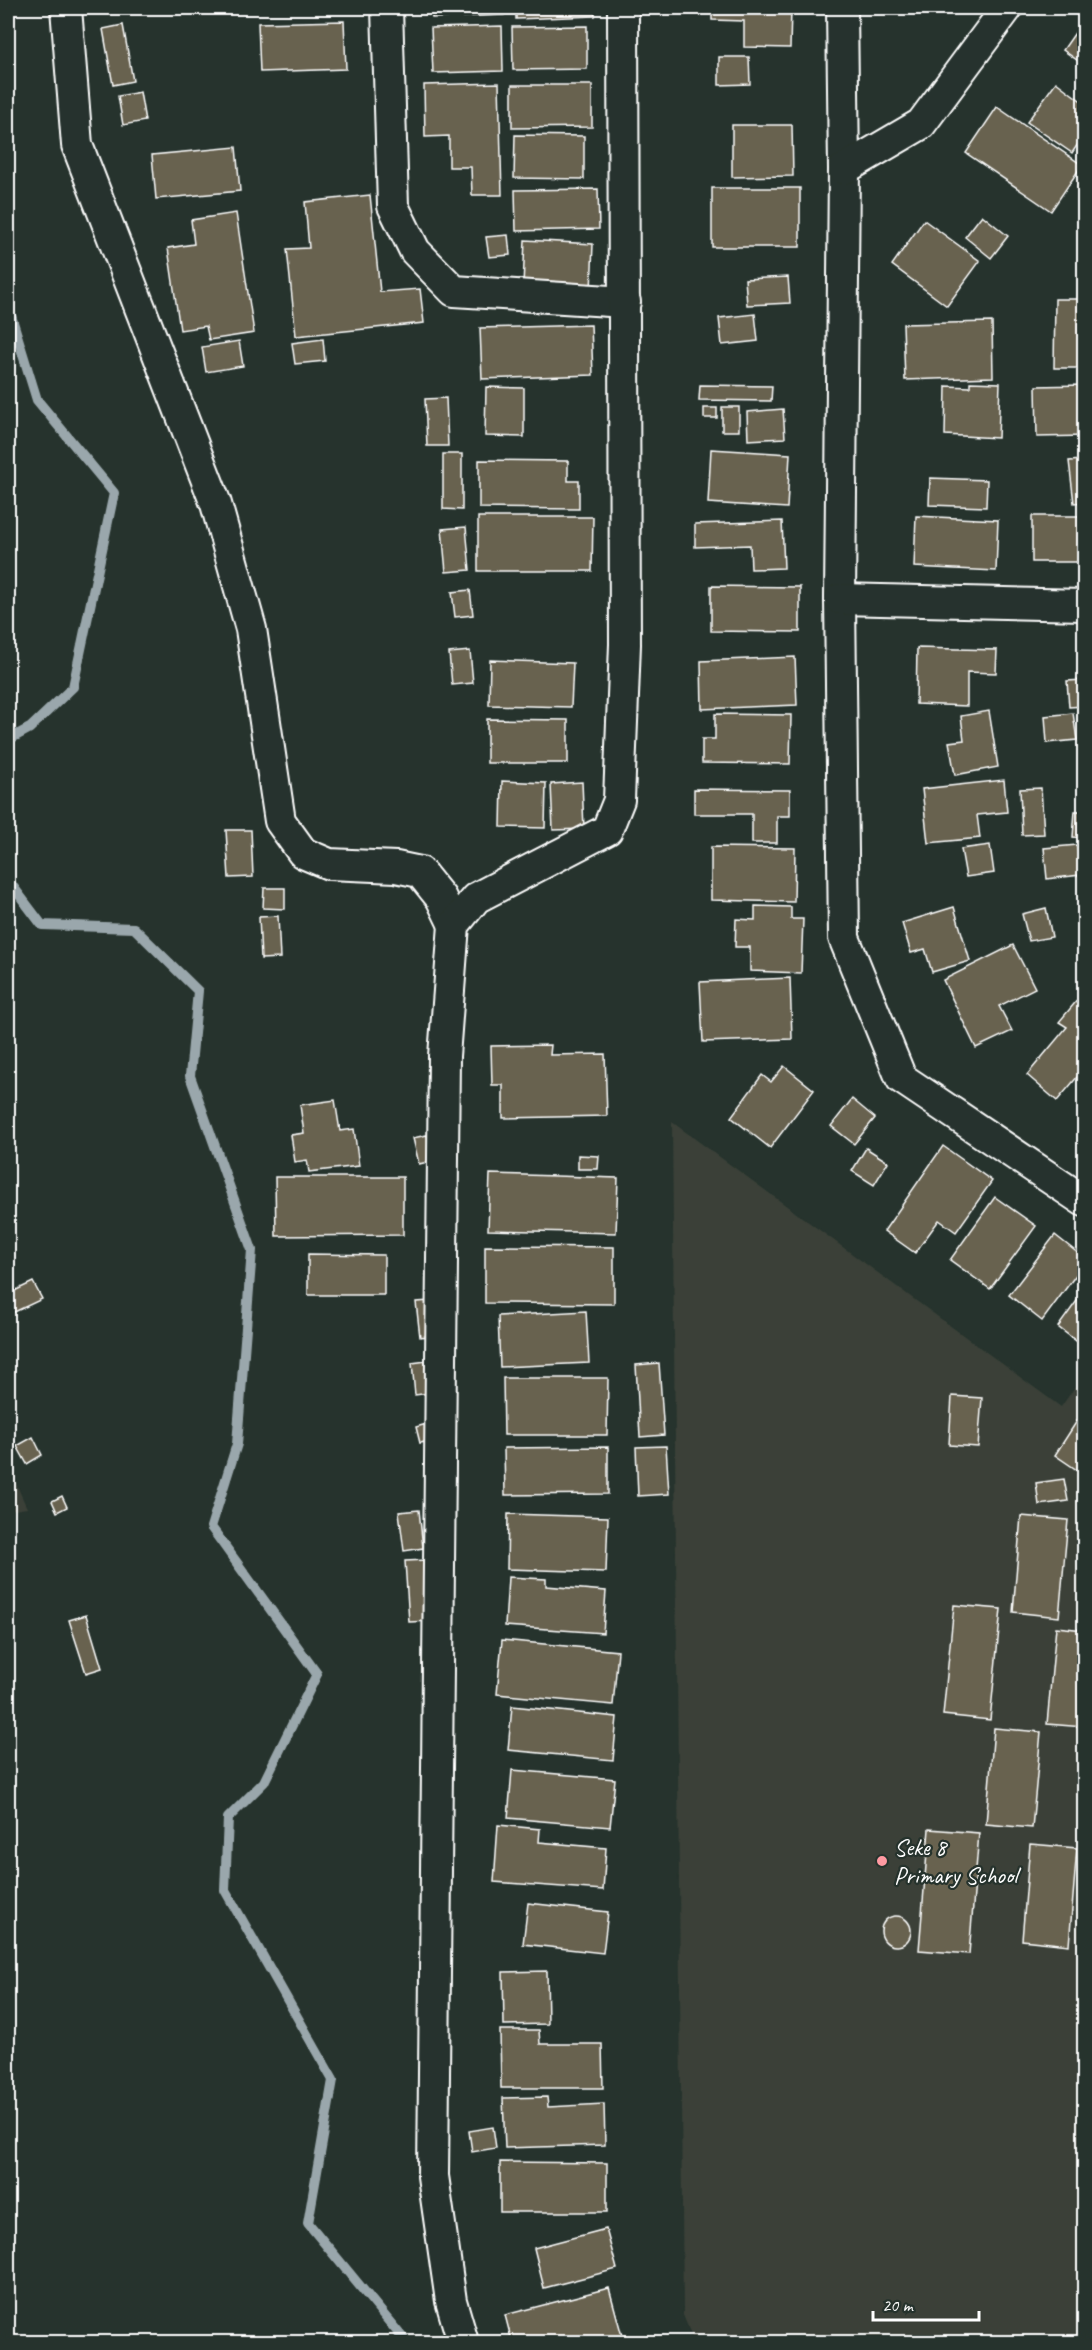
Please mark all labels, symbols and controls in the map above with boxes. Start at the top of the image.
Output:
place label: Seke 8 Primary School [894,1832,1021,1890]
marker: Seke 8 Primary School [875,1854,889,1868]
scale bar [873,2284,980,2322]
text: 20 m [882,2294,915,2316]

